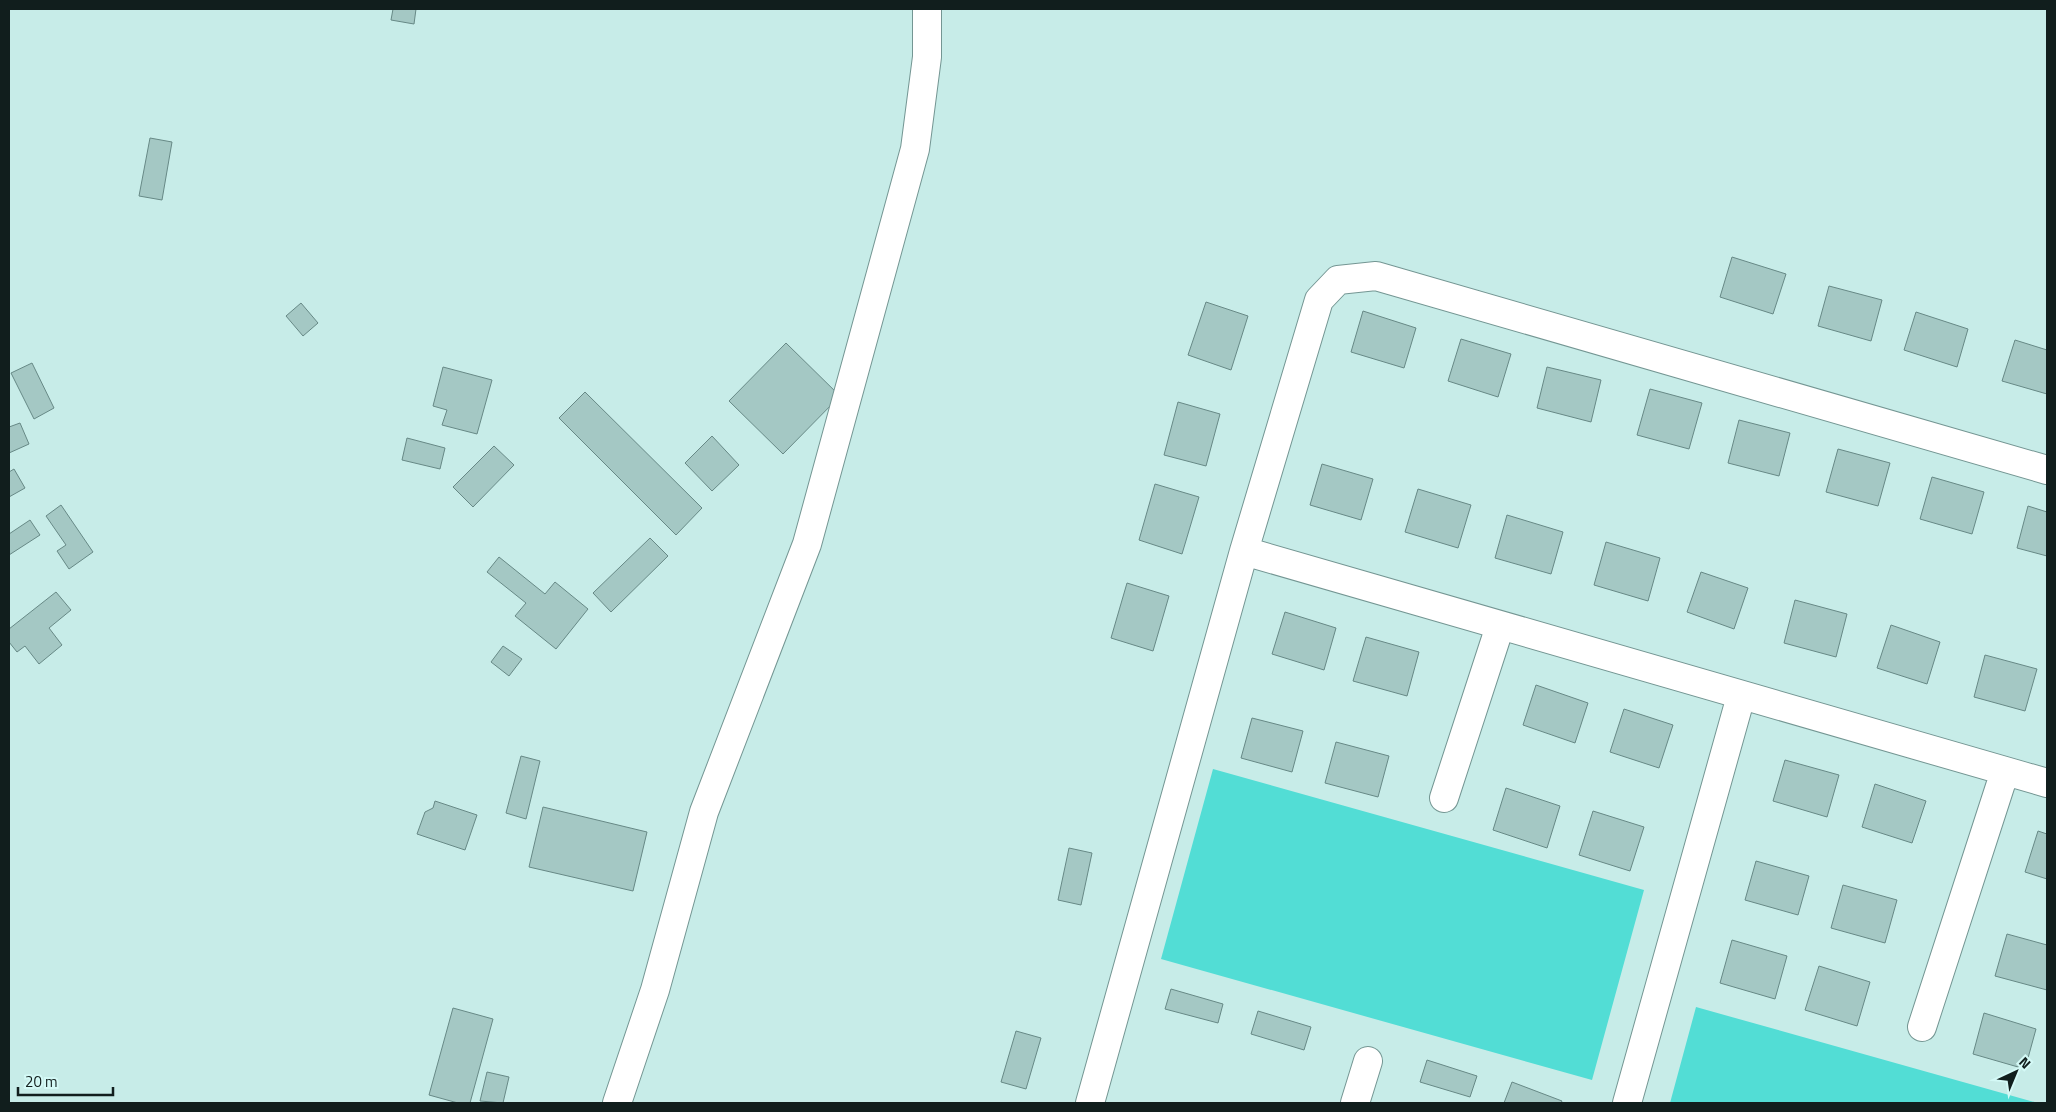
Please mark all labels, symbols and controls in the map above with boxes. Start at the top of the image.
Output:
north arrow [1991,1047,2041,1097]
text: N [2015,1051,2036,1073]
scale bar [18,1064,112,1096]
text: 20 m [25,1070,58,1093]

